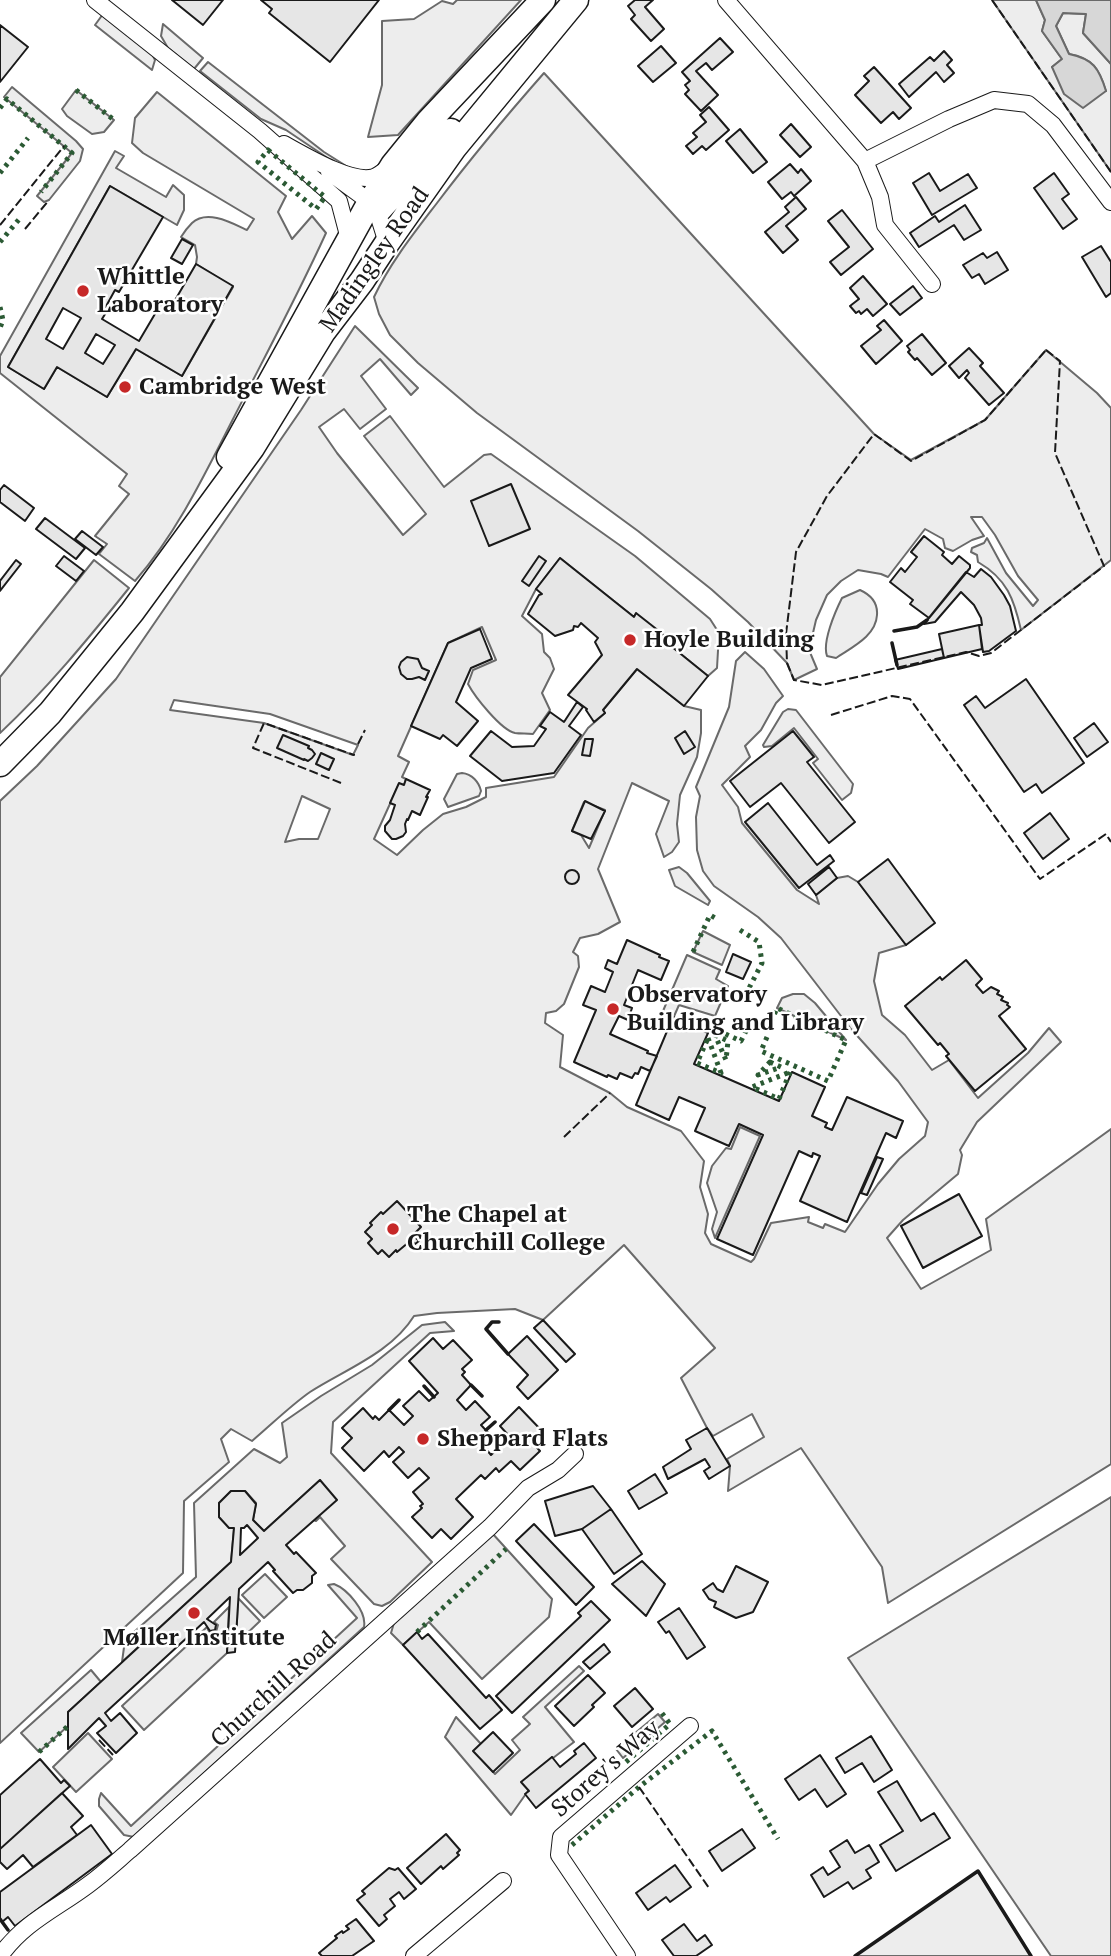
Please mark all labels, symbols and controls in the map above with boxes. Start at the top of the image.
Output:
street label: Madingley Road [314,182,436,338]
place label: Whittle Laboratory [97,263,224,319]
marker: Whittle Laboratory [75,283,91,299]
place label: Cambridge West [139,373,326,401]
marker: Cambridge West [117,379,133,395]
place label: Hoyle Building [644,626,814,654]
marker: Hoyle Building [622,632,638,648]
place label: Observatory Building and Library [627,981,864,1037]
marker: Observatory Building and Library [605,1001,621,1017]
place label: The Chapel at Churchill College [407,1201,605,1257]
marker: The Chapel at Churchill College [385,1221,401,1237]
place label: Sheppard Flats [437,1425,608,1453]
marker: Sheppard Flats [415,1431,431,1447]
marker: Møller Institute [186,1605,202,1621]
place label: Møller Institute [103,1624,285,1652]
street label: Churchill Road [205,1626,343,1754]
street label: Storey's Way [546,1714,666,1824]

